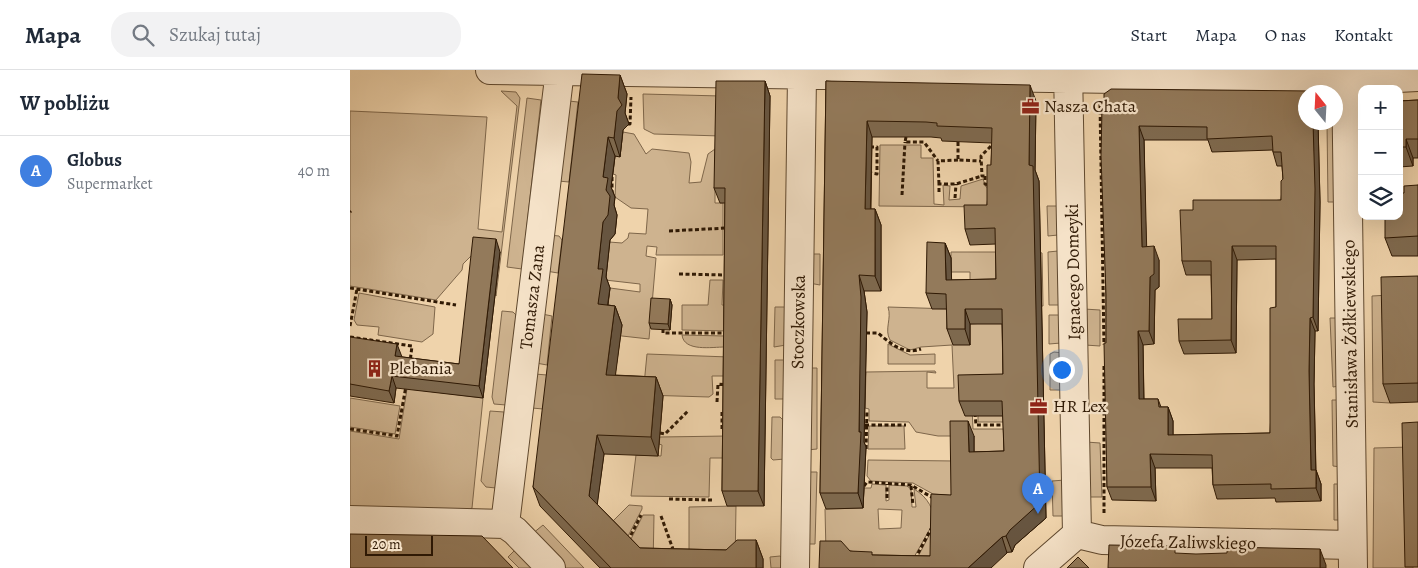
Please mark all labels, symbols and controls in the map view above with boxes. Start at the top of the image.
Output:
search box [111,12,461,57]
text: Mapa [25,19,81,51]
icon: search [129,21,157,49]
text: Szukaj tutaj [169,22,261,48]
text: Start [1131,23,1167,47]
text: Mapa [1195,23,1237,47]
text: O nas [1265,23,1306,47]
text: Kontakt [1334,23,1393,47]
north arrow [1298,85,1343,130]
map controls [1358,85,1403,220]
button: + [1358,85,1403,130]
text: W pobliżu [20,89,109,117]
place label: Nasza Chata [1044,94,1137,118]
office icon: Nasza Chata [1020,96,1040,116]
button: − [1358,130,1403,175]
text: Globus [67,147,122,173]
text: A [31,160,41,182]
text: 40 m [298,160,330,182]
text: Supermarket [67,173,153,195]
button: layers [1358,175,1403,220]
street label: Ignacego Domeyki [1060,203,1086,341]
street label: Stanisława Żółkiewskiego [1336,239,1364,429]
street label: Tomasza Zana [514,243,550,351]
street label: Stoczkowska [785,274,811,369]
place label: Plebania [389,356,453,380]
your location [1049,357,1075,383]
building icon: Plebania [365,358,385,378]
place label: HR Lex [1053,394,1107,418]
office icon: HR Lex [1029,396,1049,416]
pin: A [1022,473,1054,514]
street label: Józefa Zaliwskiego [1120,529,1256,555]
scale bar [365,533,432,556]
text: 20 m [372,535,401,554]

